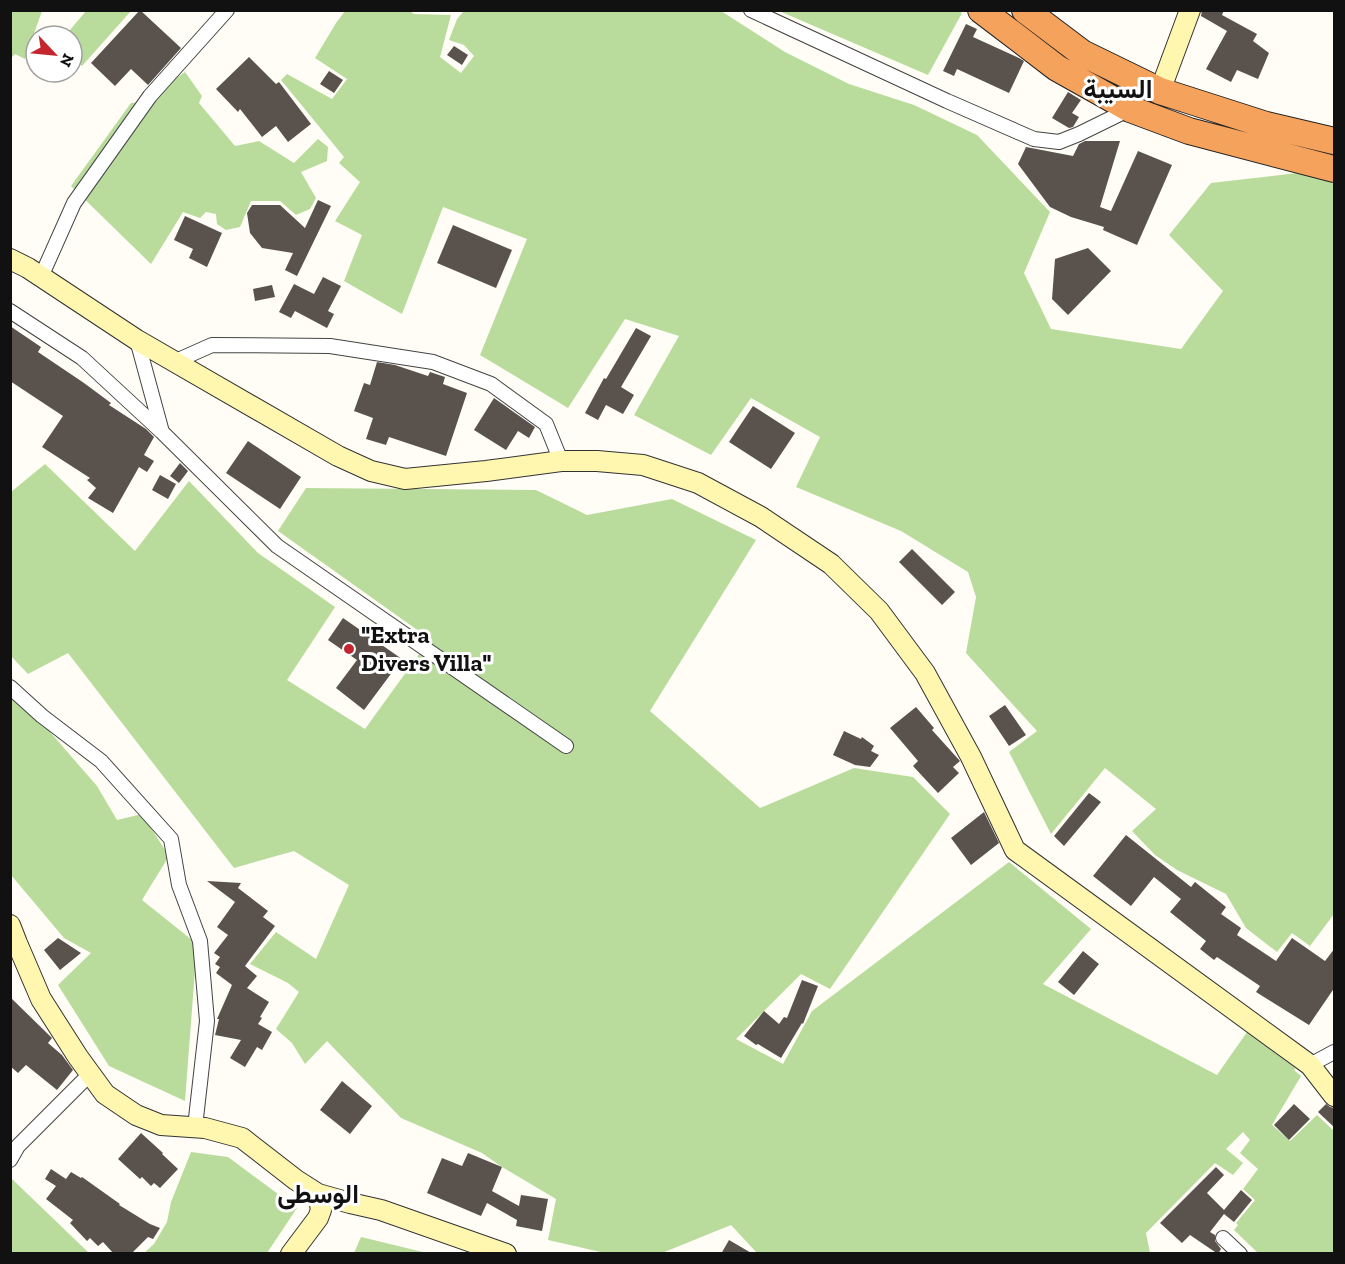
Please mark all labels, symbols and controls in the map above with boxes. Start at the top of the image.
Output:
north arrow [24,24,84,84]
text: N [56,51,78,70]
district label: السيبة [1084,73,1152,105]
place label: "Extra Divers Villa" [361,620,492,677]
marker: "Extra Divers Villa" [342,642,356,656]
district label: الوسطى [277,1178,359,1210]

